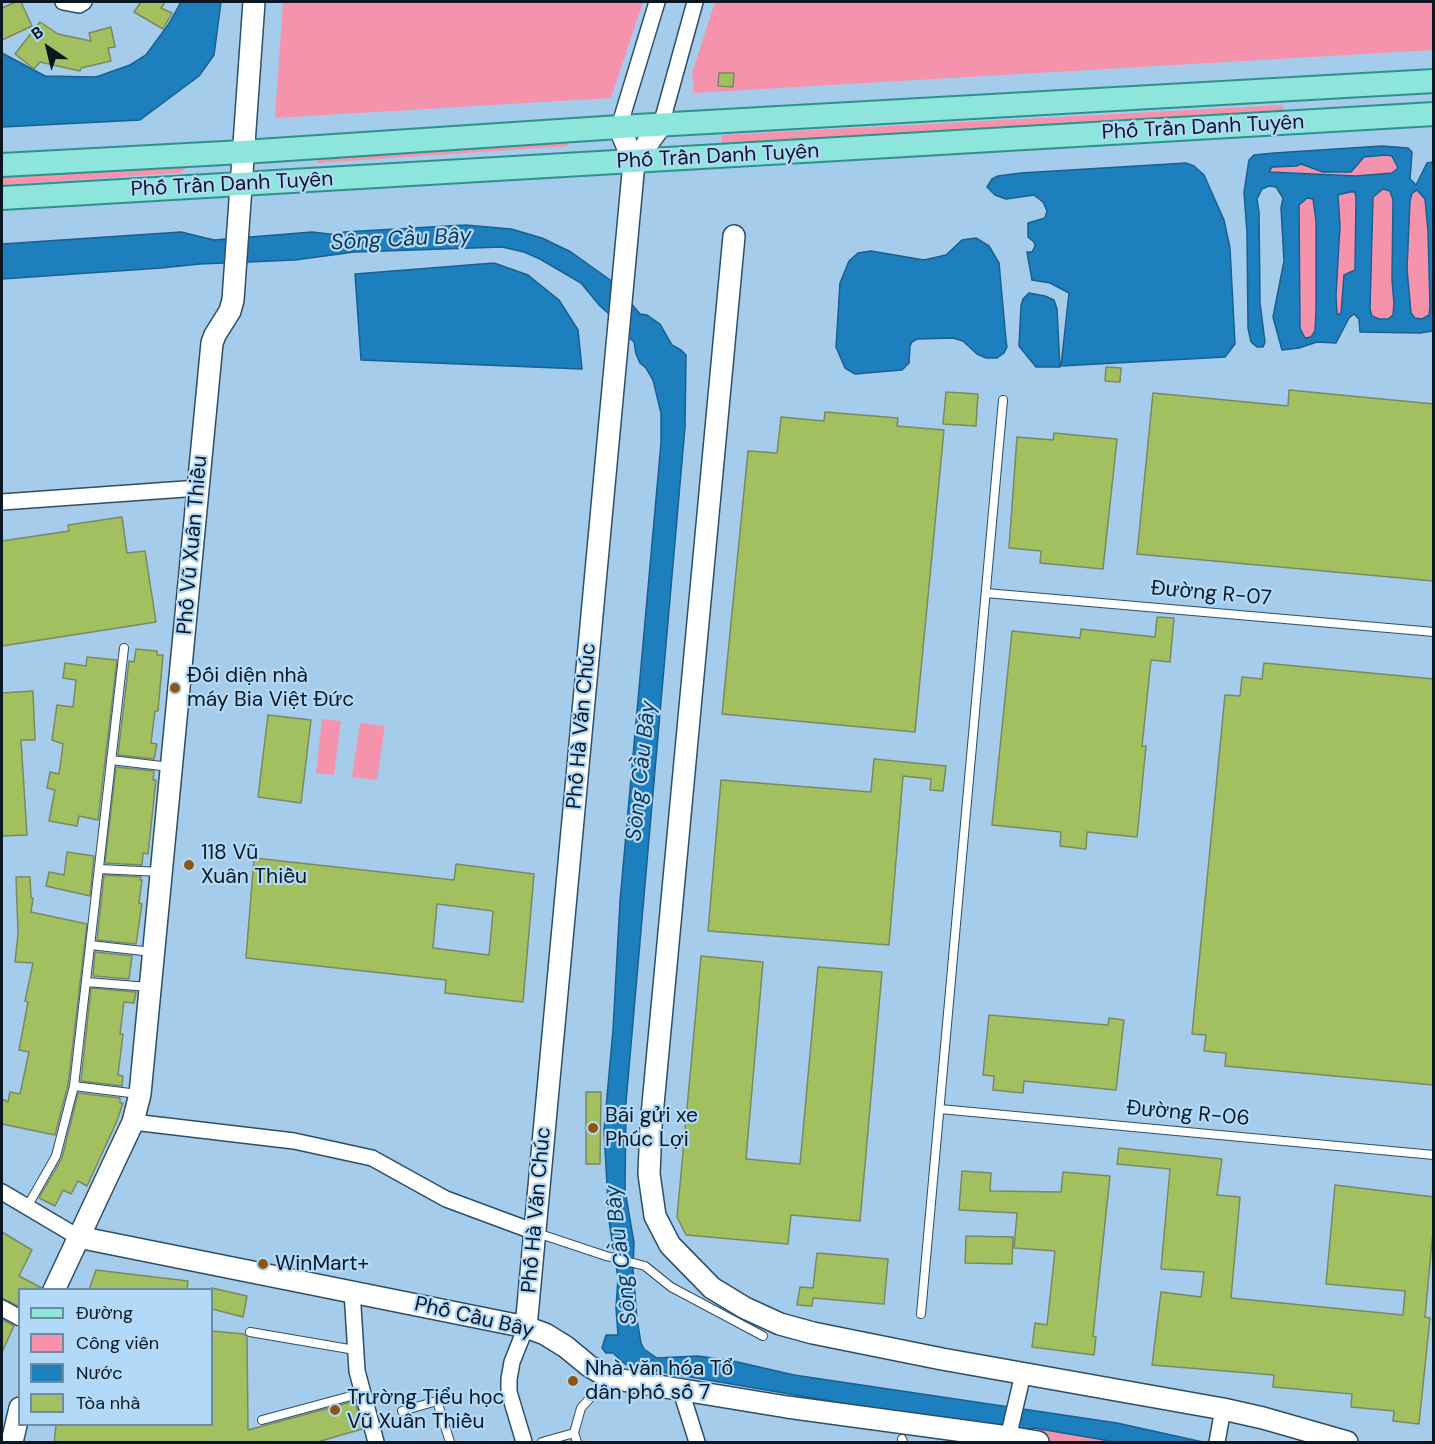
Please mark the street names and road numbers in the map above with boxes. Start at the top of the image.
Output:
street label: Phố Trần Danh Tuyên [1101,110,1305,146]
street label: Phố Trần Danh Tuyên [616,139,820,175]
street label: Phố Trần Danh Tuyên [130,167,334,203]
street label: Phố Vũ Xuân Thiều [173,454,213,636]
street label: Đường R-07 [1150,576,1272,612]
street label: Phố Hà Văn Chúc [562,642,602,810]
street label: Đường R-06 [1125,1096,1251,1132]
street label: Phố Hà Văn Chúc [517,1126,557,1294]
street label: Phố Cầu Bây [412,1292,536,1344]

